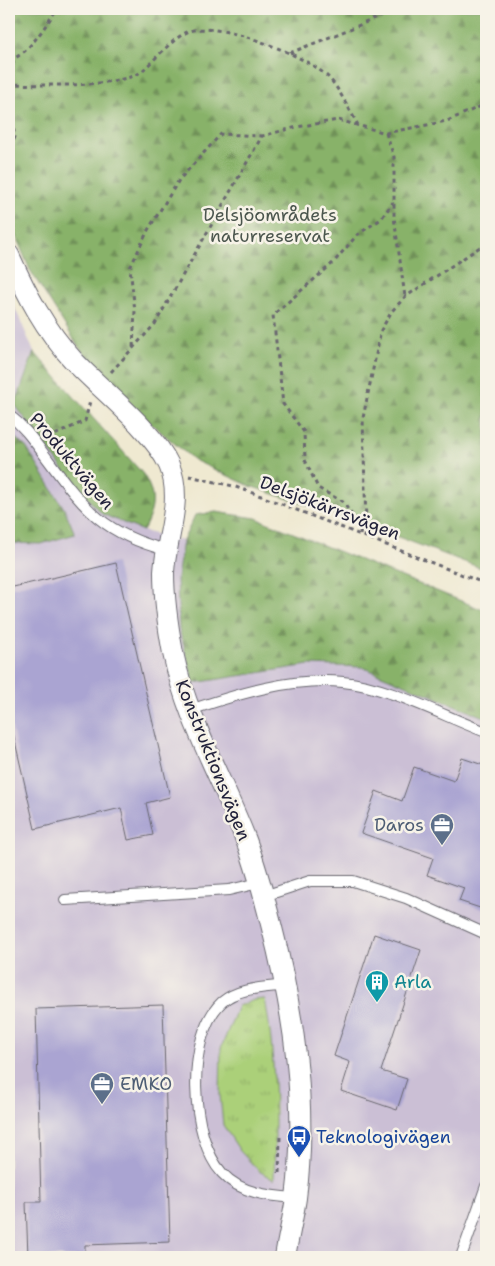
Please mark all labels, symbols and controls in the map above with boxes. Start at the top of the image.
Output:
park label: Delsjöområdets naturreservat [203,203,337,248]
street label: Produktvägen [24,407,120,515]
street label: Delsjökärrsvägen [256,470,404,546]
street label: Konstruktionsvägen [170,676,256,844]
office icon: Daros [429,812,455,846]
place label: Daros [374,813,424,837]
building icon: Arla [364,969,390,1003]
place label: Arla [394,970,431,994]
office icon: EMKO [89,1071,115,1105]
place label: EMKO [120,1072,172,1096]
bus stop icon: Teknologivägen [286,1124,312,1158]
place label: Teknologivägen [316,1125,451,1149]

